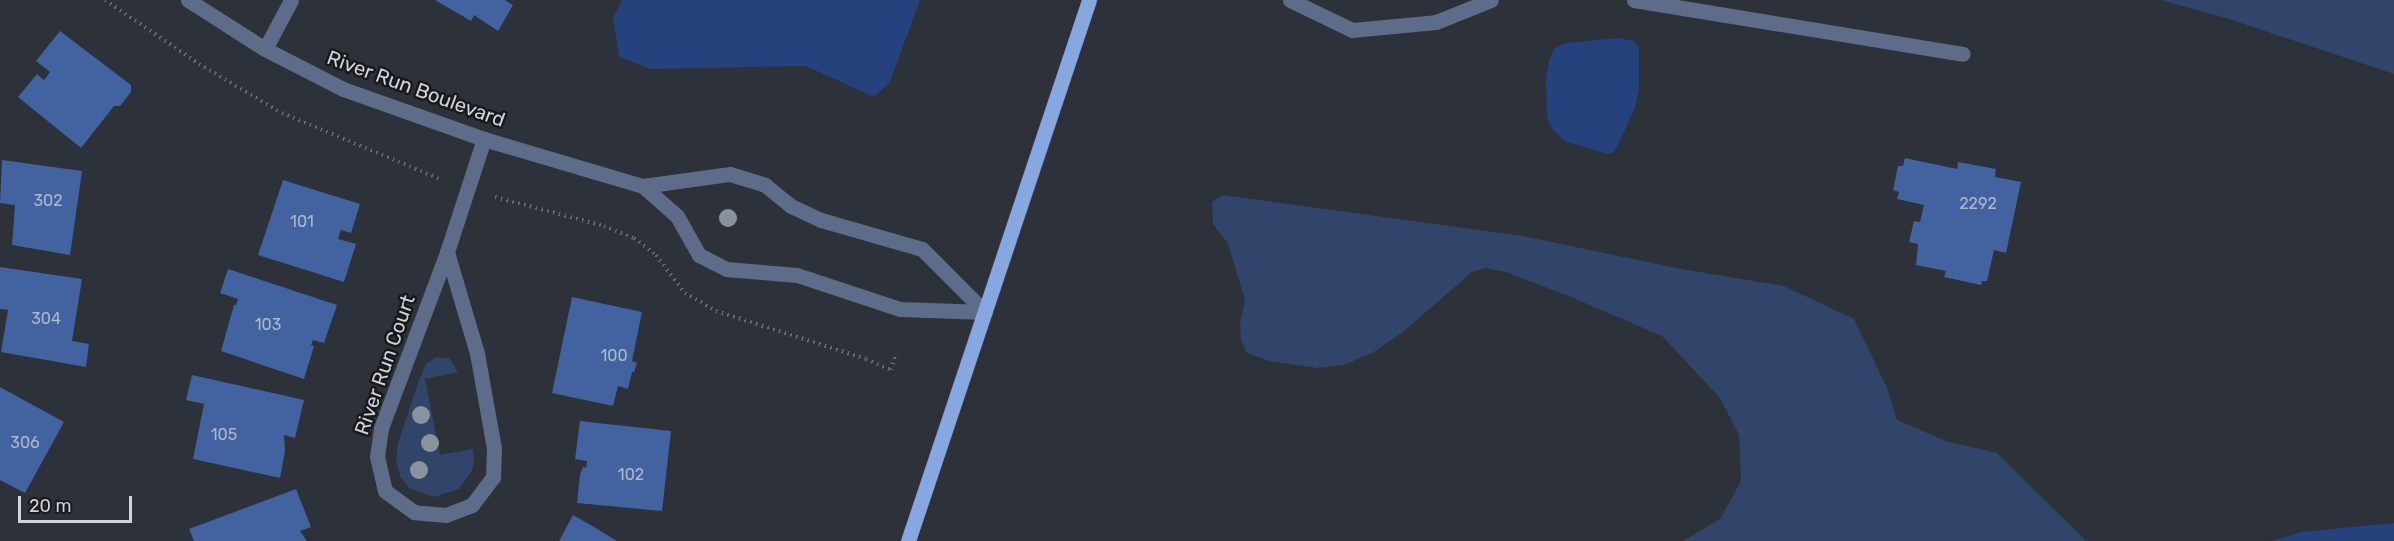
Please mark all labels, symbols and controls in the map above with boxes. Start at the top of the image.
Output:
street label: River Run Boulevard [324,46,508,132]
house number: 302 [33,191,63,211]
house number: 2292 [1959,194,1997,214]
house number: 101 [290,212,314,232]
street label: River Run Court [350,292,420,438]
house number: 304 [31,309,61,329]
house number: 103 [255,315,281,335]
house number: 100 [600,346,628,366]
house number: 105 [211,425,237,445]
house number: 306 [10,433,40,453]
house number: 102 [618,465,644,485]
scale bar [21,484,135,522]
text: 20 m [29,495,71,517]

